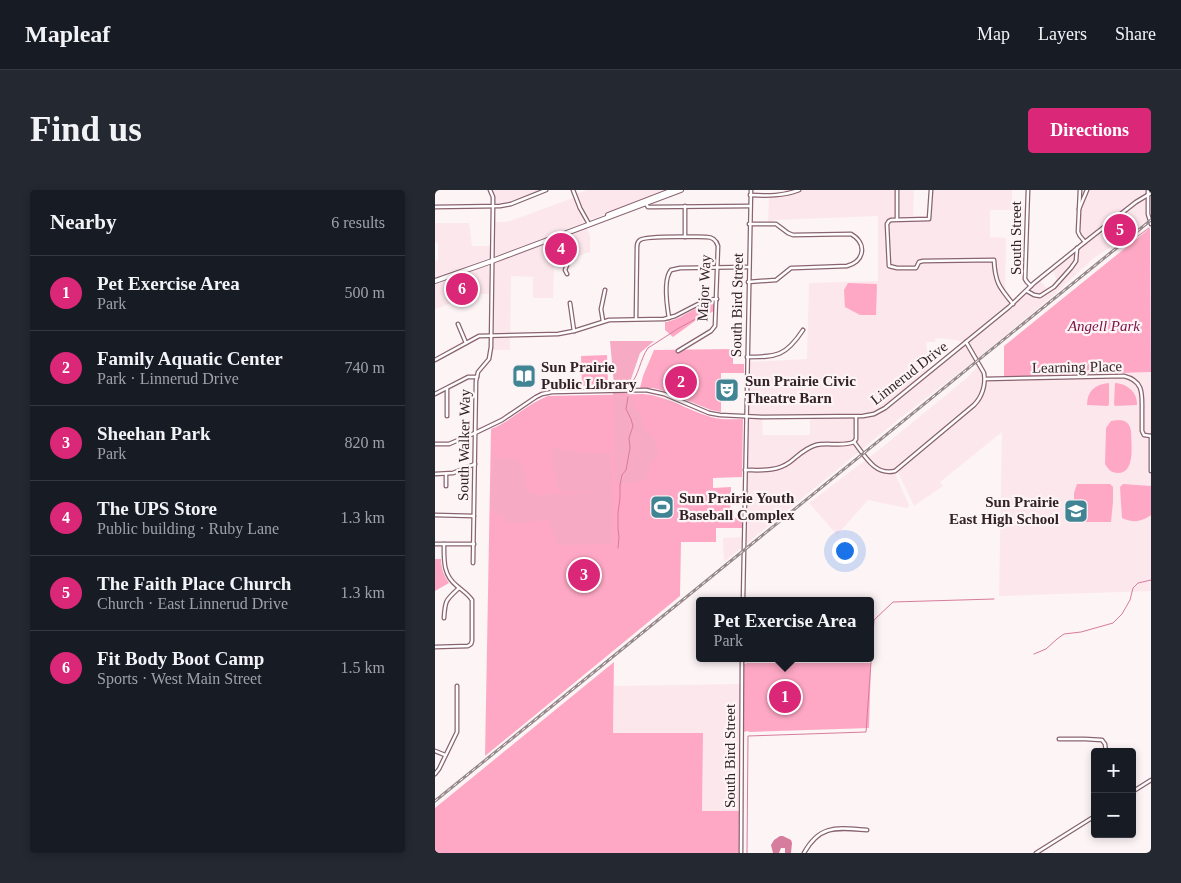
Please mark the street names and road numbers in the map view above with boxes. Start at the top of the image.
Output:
street label: South Street [1008,200,1024,275]
street label: South Bird Street [728,252,746,357]
street label: Major Way [694,254,714,322]
street label: Linnerud Drive [867,338,951,408]
street label: Learning Place [1032,358,1123,376]
street label: South Walker Way [455,388,473,501]
street label: South Bird Street [722,703,738,808]

